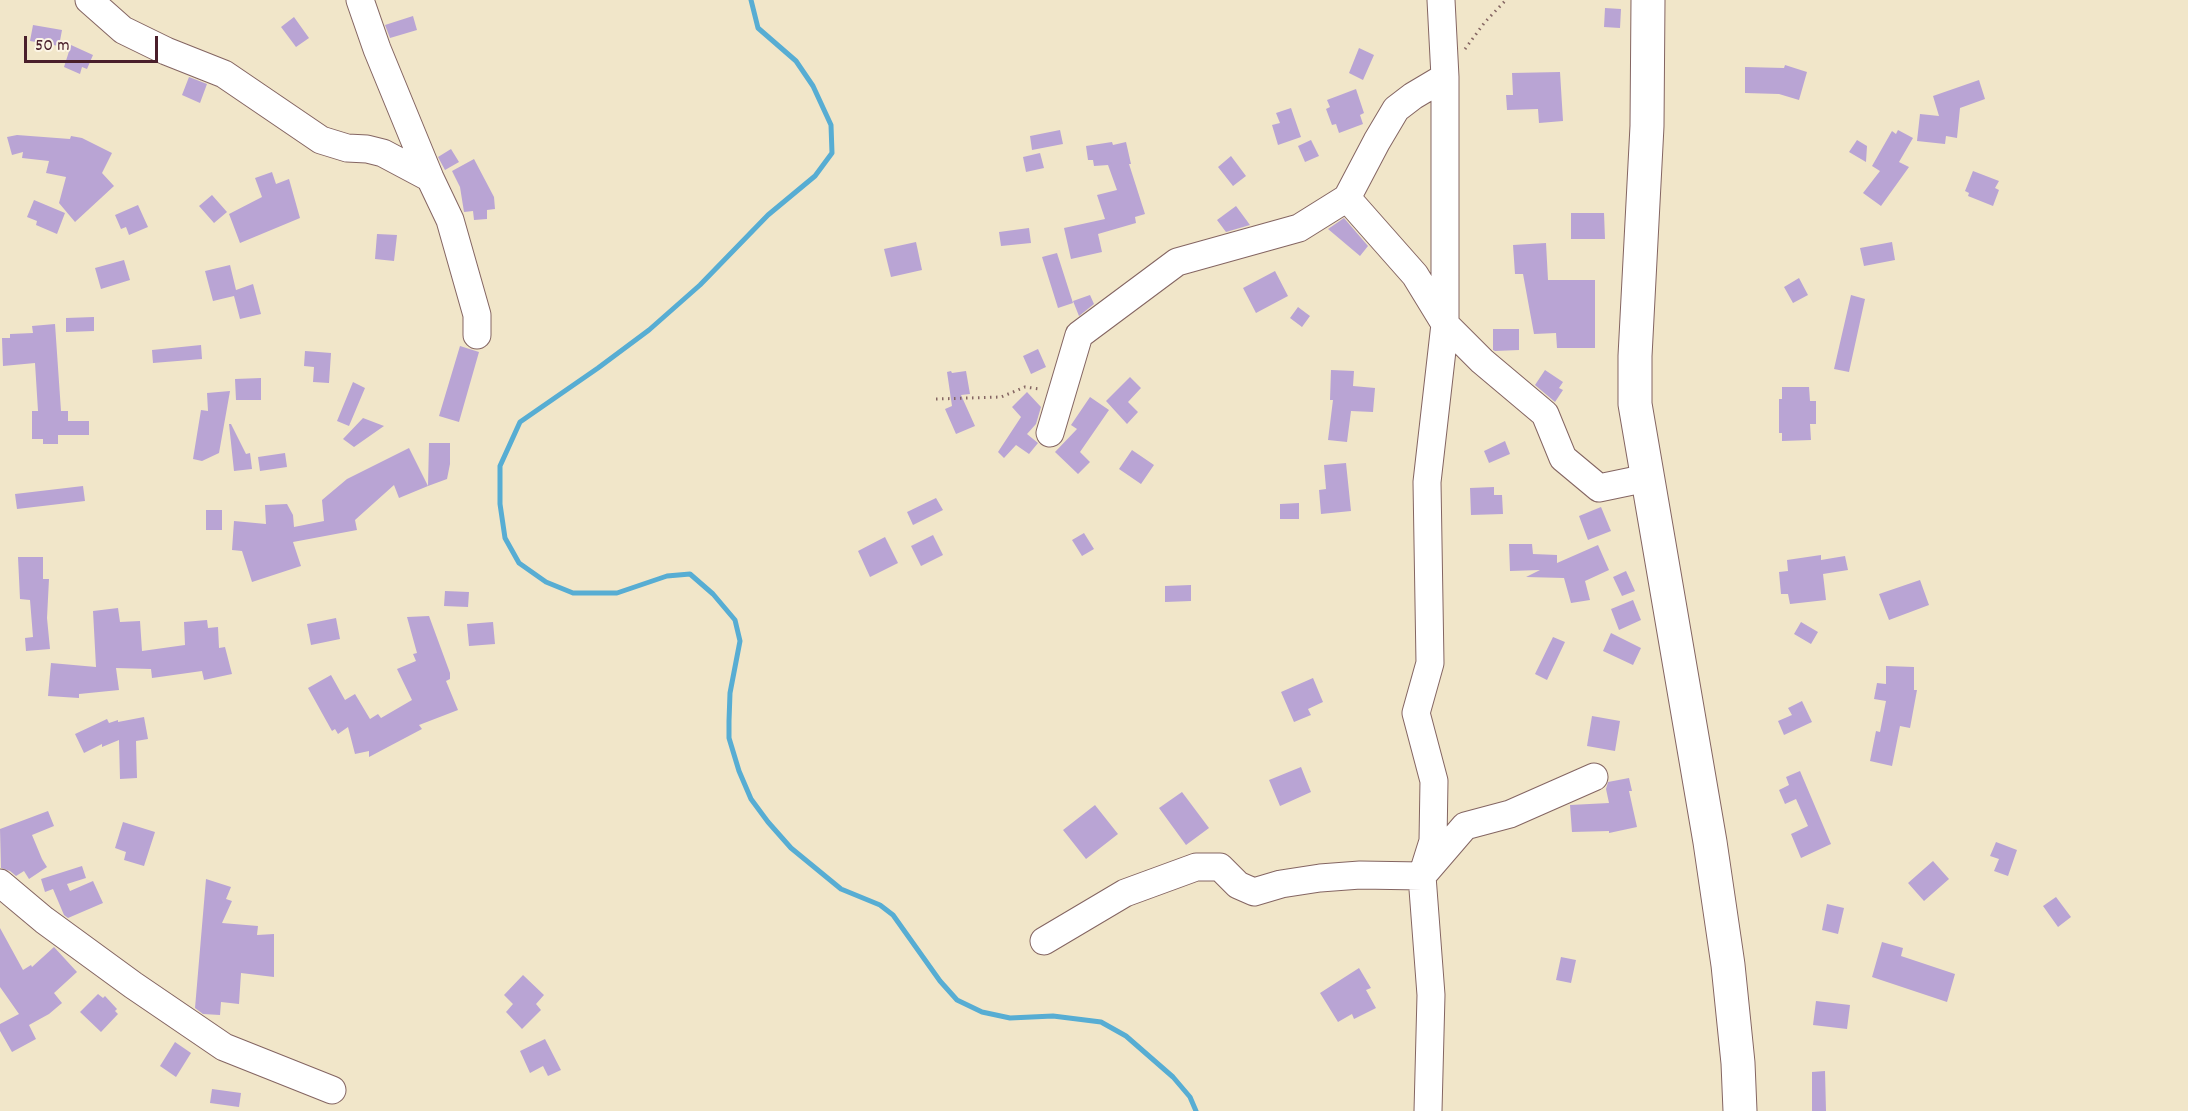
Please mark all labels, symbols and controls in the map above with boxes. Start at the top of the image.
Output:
scale bar [27,24,160,62]
text: 50 m [35,34,70,59]

